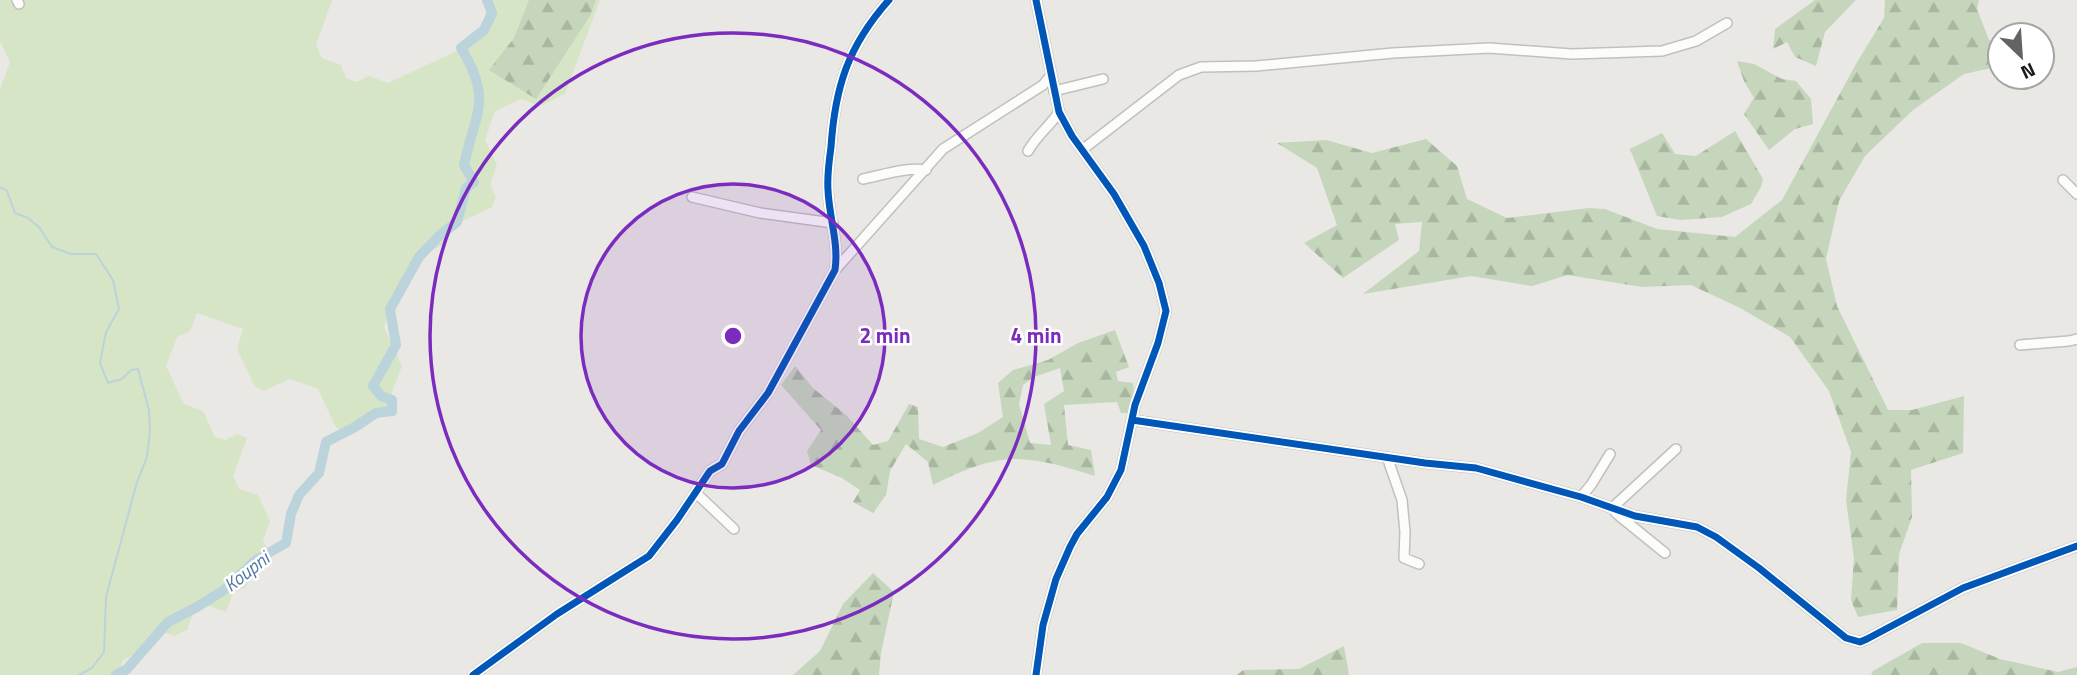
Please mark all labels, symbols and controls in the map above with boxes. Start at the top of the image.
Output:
north arrow [1986,21,2056,91]
text: N [2016,56,2040,88]
text: 2 min [859,319,911,351]
text: 4 min [1010,319,1062,351]
centre of rings [721,324,745,348]
water label: Koupni [217,543,277,598]

